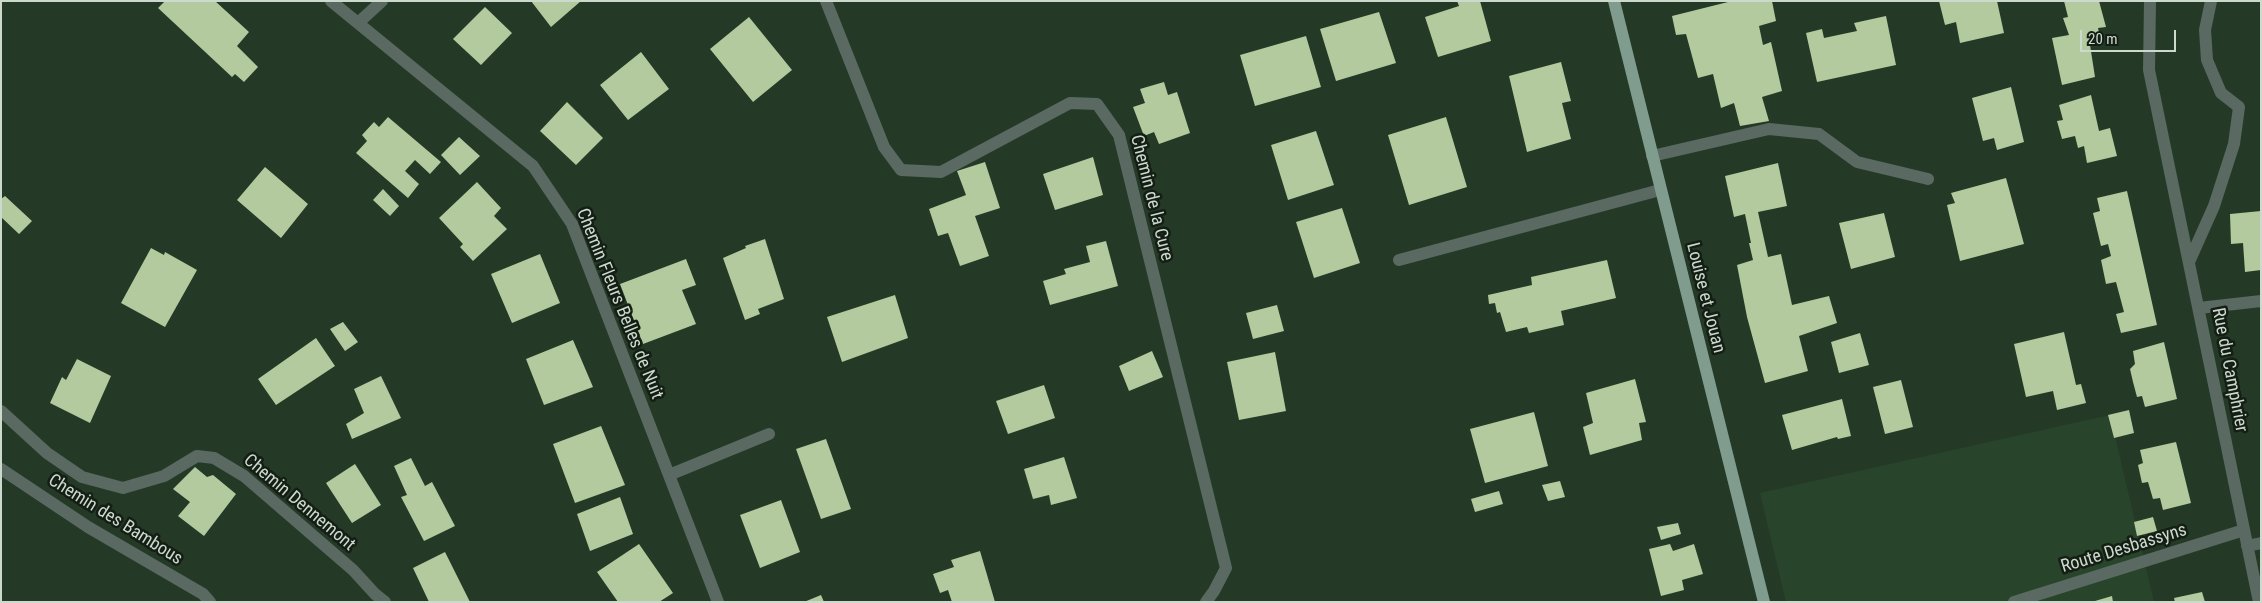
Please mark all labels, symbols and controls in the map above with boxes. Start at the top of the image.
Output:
scale bar [2082,20,2178,52]
text: 20 m [2088,30,2118,48]
street label: Chemin de la Cure [1125,133,1177,263]
street label: Chemin Fleurs Belles de Nuit [571,206,667,402]
street label: Louise et Jouan [1681,241,1729,355]
street label: Rue du Camphrier [2206,306,2252,434]
street label: Chemin Dennemont [239,450,359,556]
street label: Chemin des Bambous [44,470,186,570]
street label: Route Desbassyns [2058,520,2190,578]

